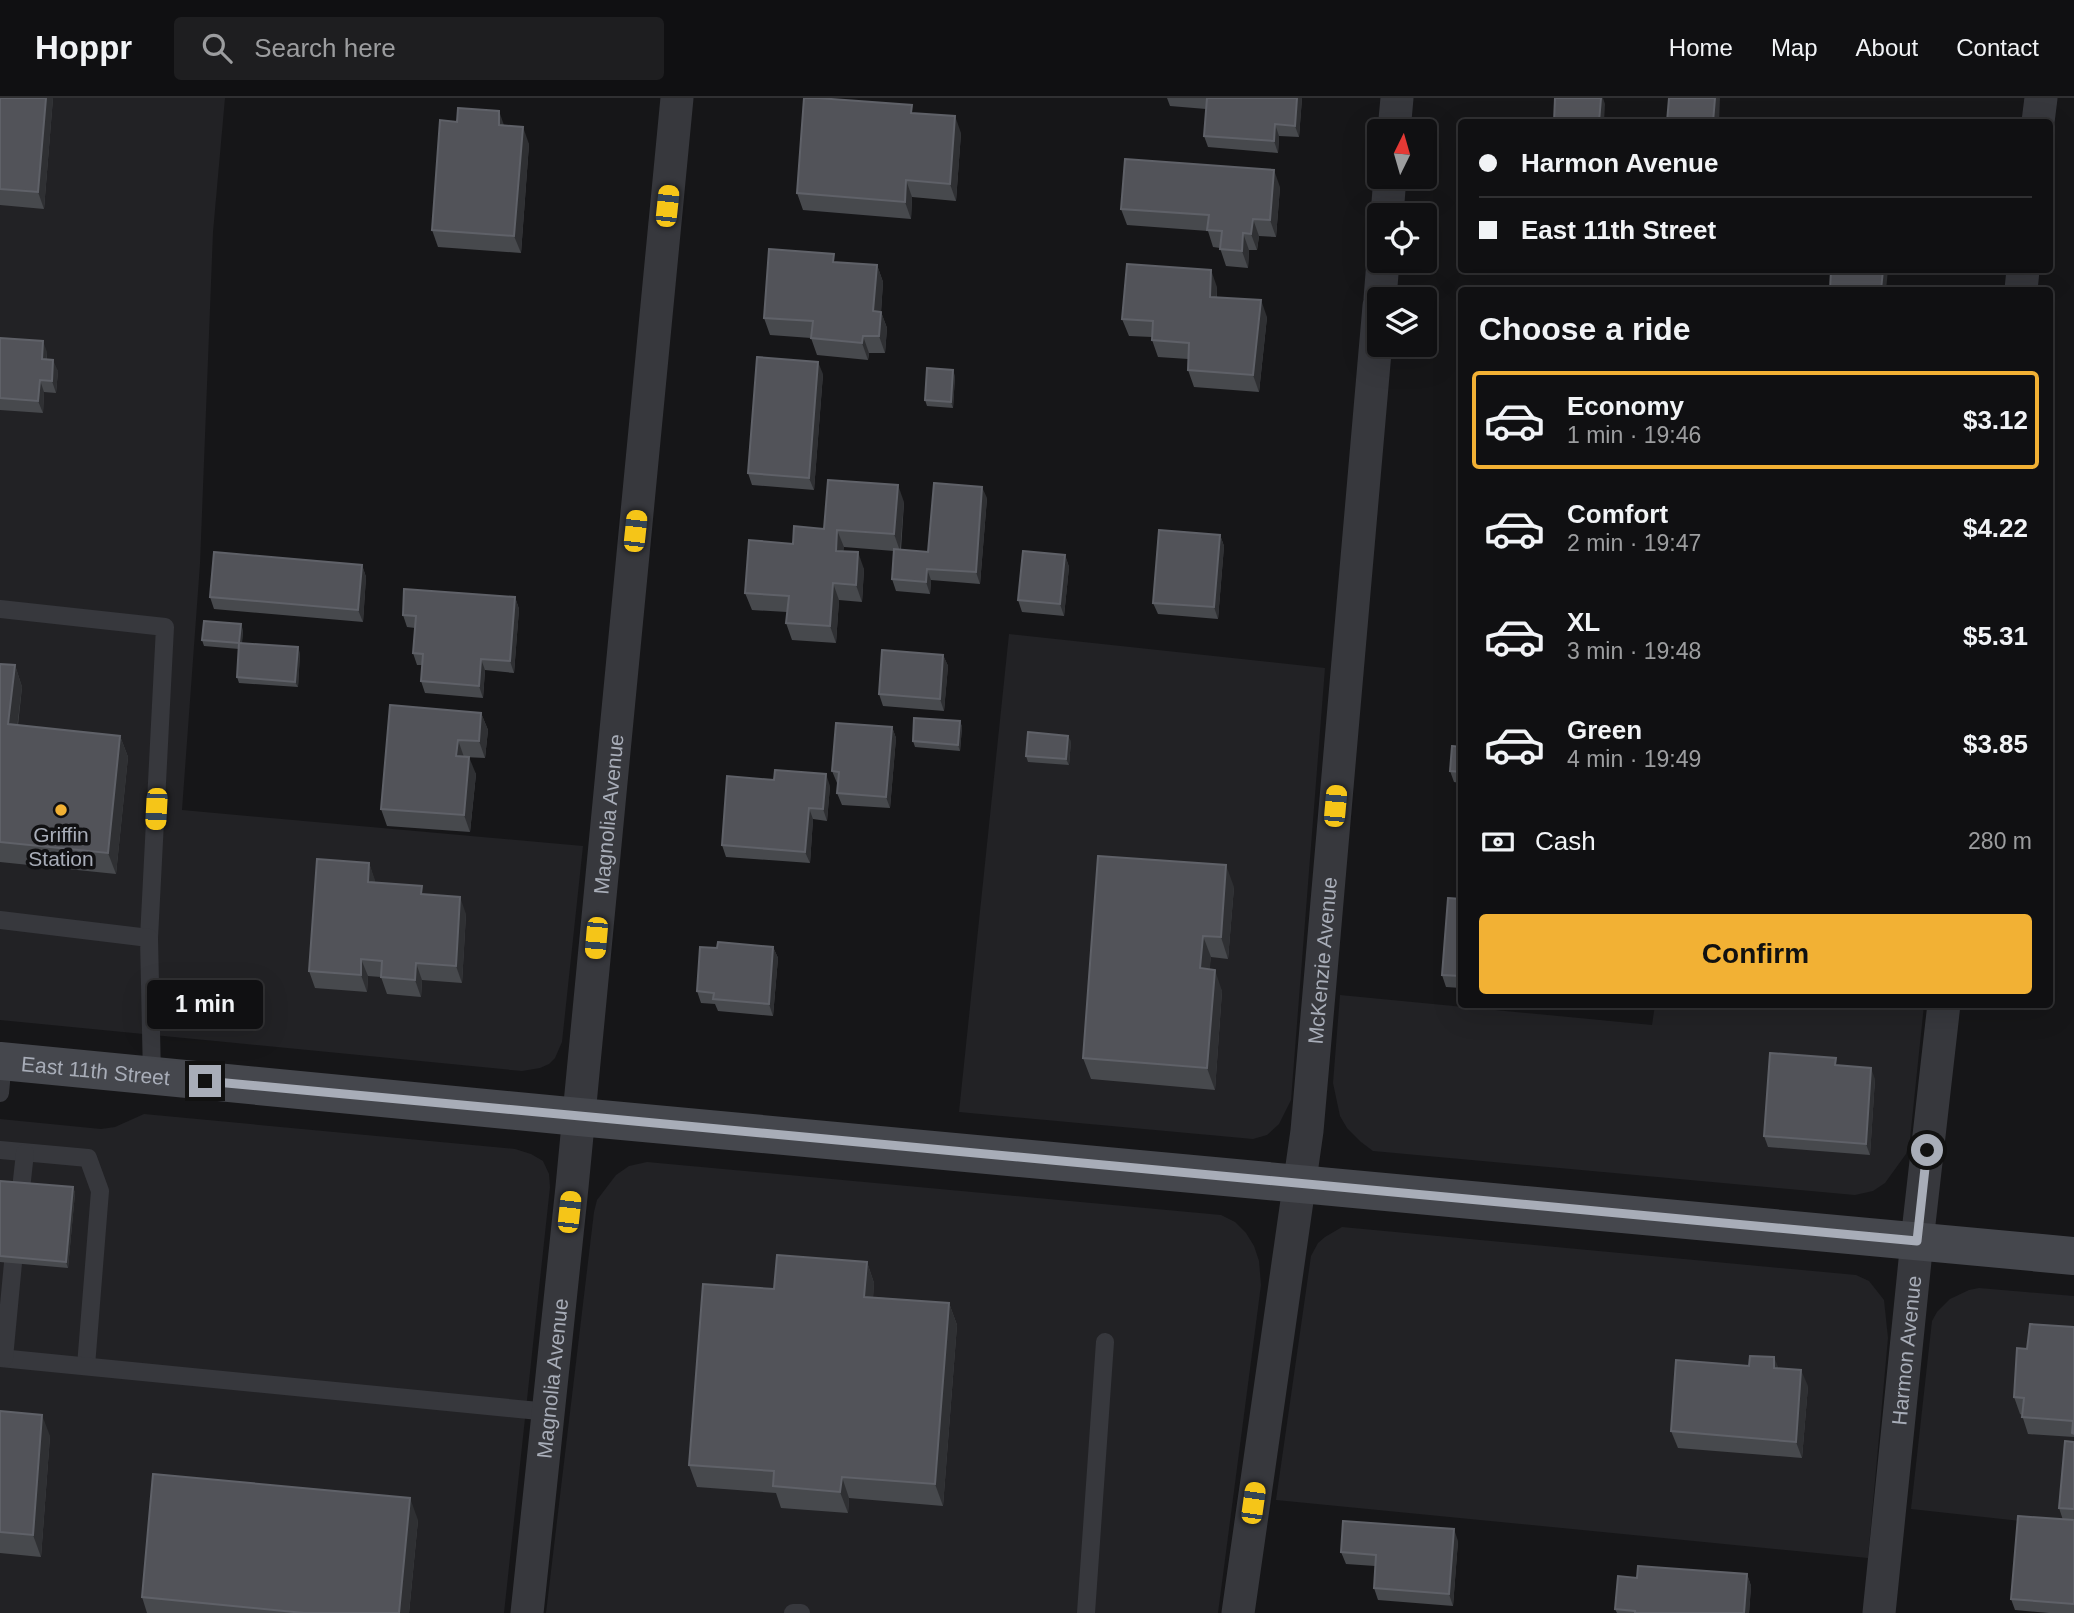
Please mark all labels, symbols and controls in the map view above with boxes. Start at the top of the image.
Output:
search box [174,17,664,80]
text: Hoppr [35,29,132,66]
icon: search [198,29,236,67]
text: Search here [254,33,396,63]
text: Home [1669,34,1733,61]
text: Map [1771,34,1818,61]
text: About [1856,34,1918,61]
text: Contact [1956,34,2039,61]
north arrow [1367,119,1437,189]
map controls [1367,119,1437,357]
text: Harmon Avenue [1521,148,1718,178]
car [655,184,680,228]
button: locate [1367,203,1437,273]
text: East 11th Street [1521,215,1716,245]
button: layers [1367,287,1437,357]
text: Choose a ride [1479,311,1691,347]
icon: car [1483,389,1546,452]
text: Economy [1567,391,1684,421]
text: $3.12 [1963,405,2028,435]
text: 1 min · 19:46 [1567,422,1701,448]
icon: car [1483,497,1546,560]
text: Comfort [1567,499,1668,529]
car [623,509,648,553]
text: $4.22 [1963,513,2028,543]
text: 2 min · 19:47 [1567,530,1701,556]
icon: car [1483,605,1546,668]
text: XL [1567,607,1600,637]
text: $5.31 [1963,621,2028,651]
text: 3 min · 19:48 [1567,638,1701,664]
icon: car [1483,713,1546,776]
text: Green [1567,715,1642,745]
text: $3.85 [1963,729,2028,759]
street label: Magnolia Avenue [589,733,627,895]
text: 4 min · 19:49 [1567,746,1701,772]
car [1323,784,1348,828]
car [145,787,168,831]
marker: Griffin Station [53,802,69,818]
place label: Griffin Station [28,823,94,870]
icon: cash [1479,823,1517,861]
text: Cash [1535,826,1596,856]
text: 280 m [1968,828,2032,854]
street label: McKenzie Avenue [1303,876,1341,1045]
button: Confirm [1479,914,2032,994]
car [584,916,609,960]
callout: 1 min [147,979,263,1028]
text: 1 min [175,991,235,1017]
street label: East 11th Street [20,1052,171,1089]
route end [189,1065,221,1097]
route start [1911,1134,1943,1166]
car [557,1190,582,1234]
street label: Harmon Avenue [1887,1274,1925,1426]
street label: Magnolia Avenue [532,1297,572,1459]
car [1240,1481,1267,1525]

